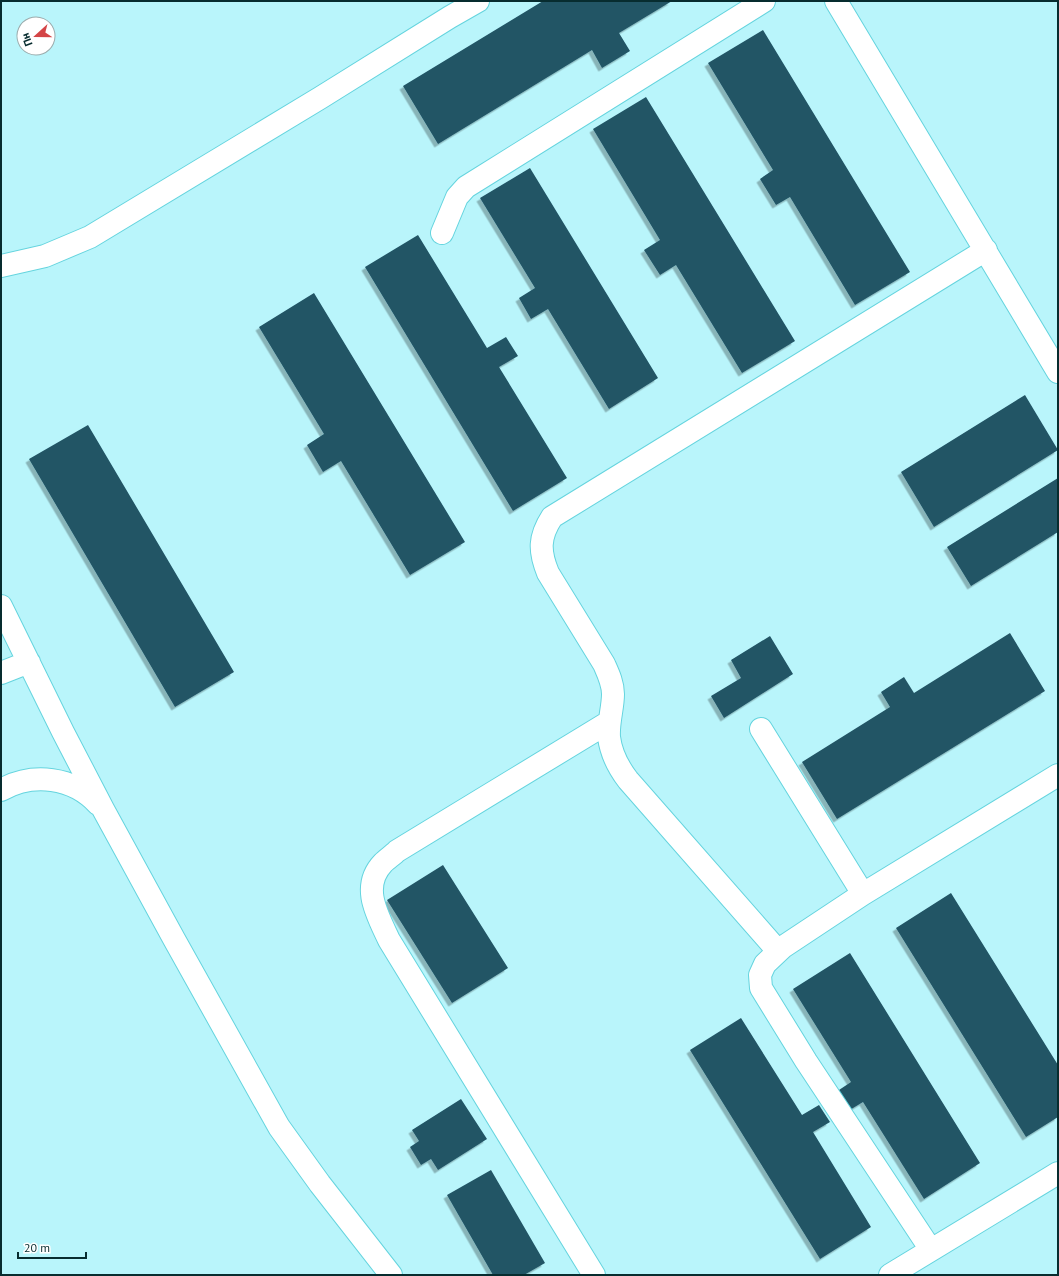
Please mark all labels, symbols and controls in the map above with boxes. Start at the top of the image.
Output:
north arrow [16,16,56,56]
text: Пн [18,31,36,48]
scale bar [18,1234,86,1260]
text: 20 m [24,1240,50,1255]

